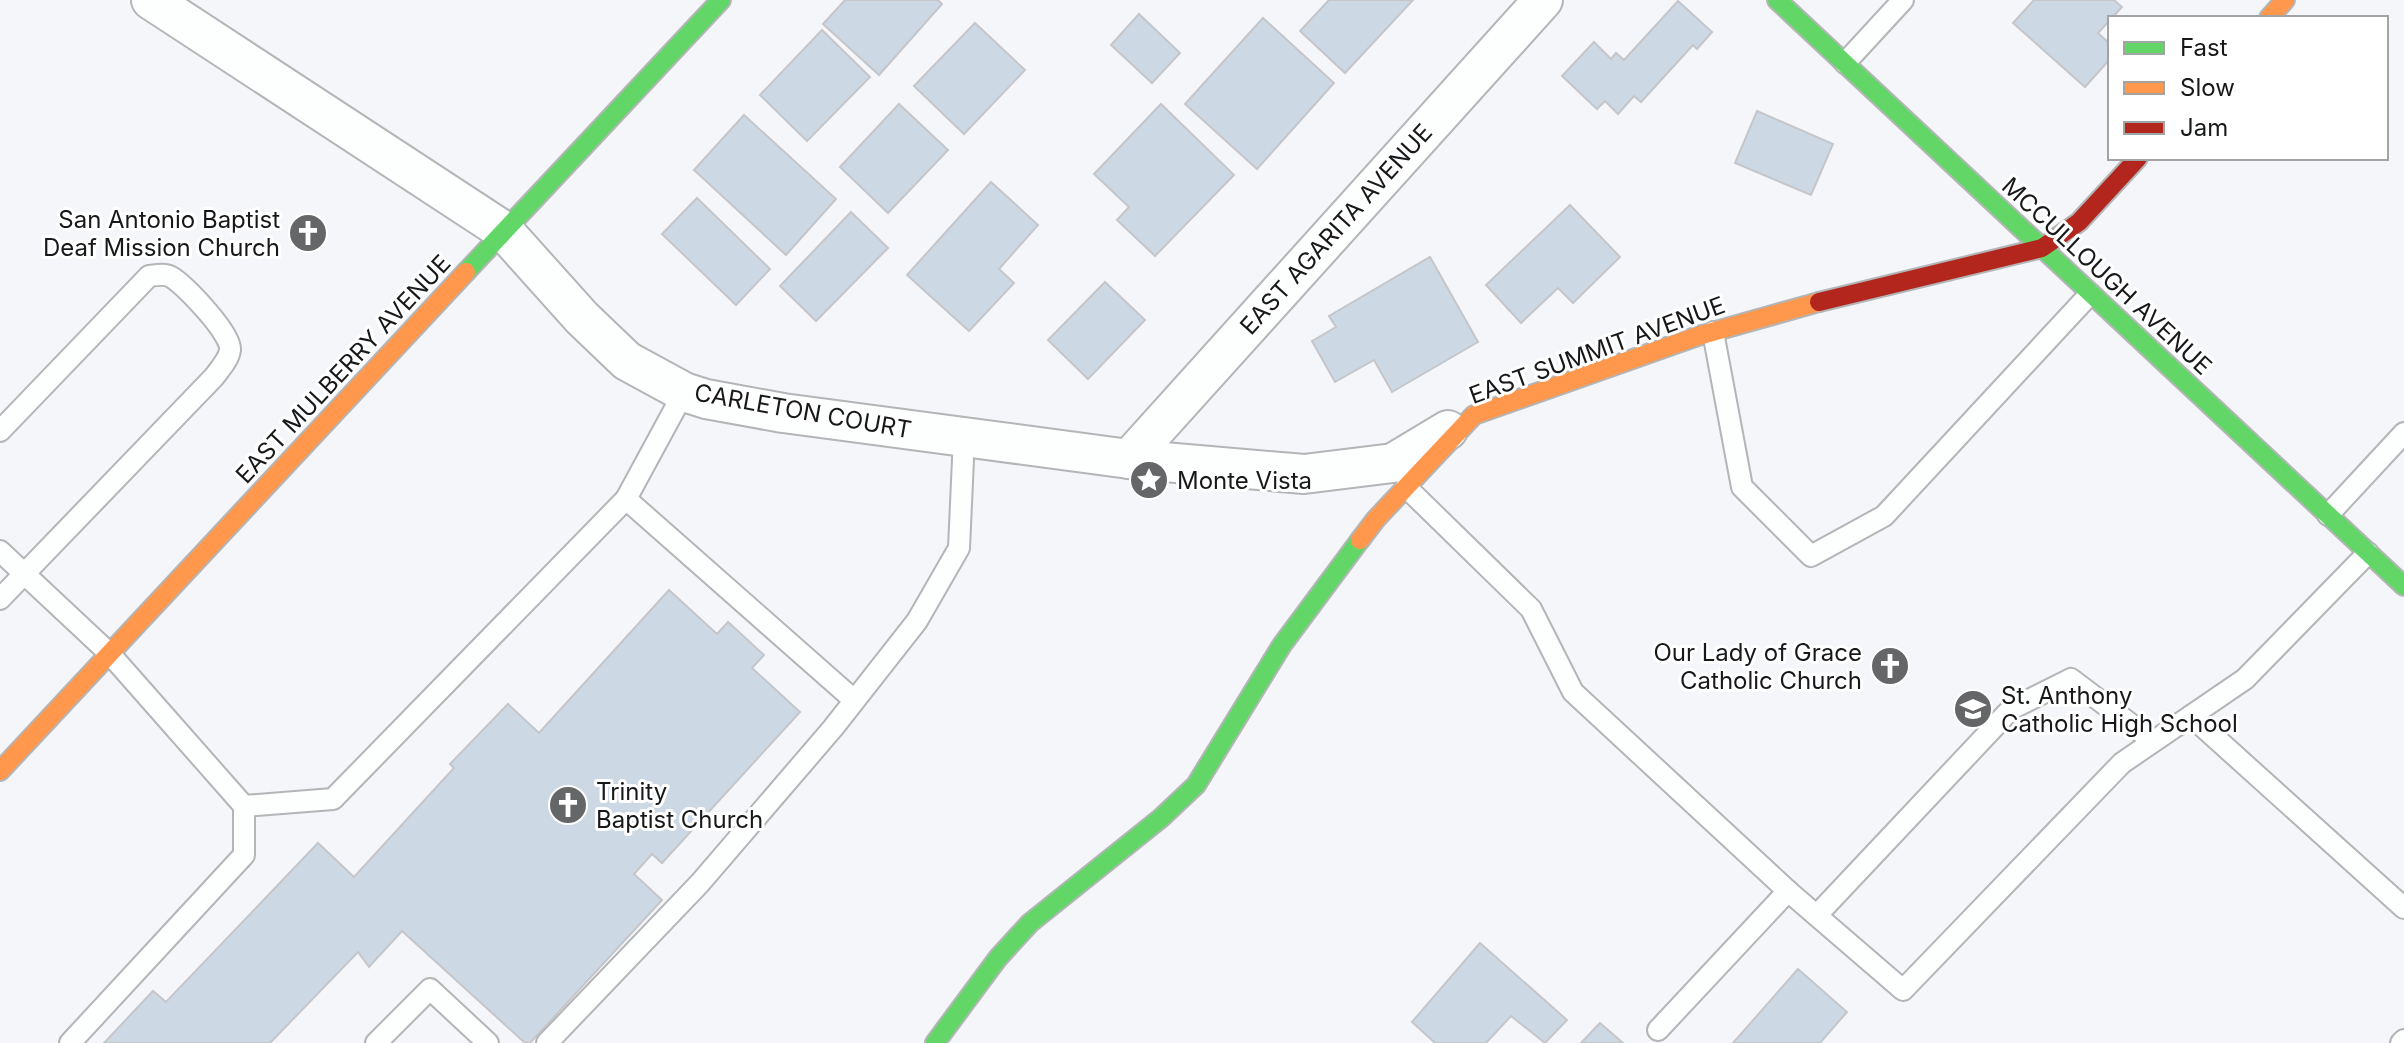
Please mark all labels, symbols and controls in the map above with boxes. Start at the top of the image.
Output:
legend [2108,16,2388,160]
text: Fast [2180,33,2228,62]
text: Slow [2180,73,2235,102]
text: Jam [2180,113,2228,142]
street label: EAST AGARITA AVENUE [1234,118,1438,340]
street label: MCCULLOUGH AVENUE [1996,171,2218,381]
place label: San Antonio Baptist Deaf Mission Church [43,205,280,262]
church icon: San Antonio Baptist Deaf Mission Church [287,212,329,254]
street label: EAST MULBERRY AVENUE [230,249,456,489]
street label: EAST SUMMIT AVENUE [1465,290,1729,410]
street label: CARLETON COURT [692,378,914,444]
place icon: Monte Vista [1128,459,1170,501]
place label: Monte Vista [1177,466,1312,495]
place label: Our Lady of Grace Catholic Church [1653,638,1862,695]
church icon: Our Lady of Grace Catholic Church [1869,645,1911,687]
place label: St. Anthony Catholic High School [2001,681,2238,738]
school or university icon: St. Anthony Catholic High School [1952,688,1994,730]
place label: Trinity Baptist Church [596,777,763,834]
church icon: Trinity Baptist Church [547,784,589,826]

